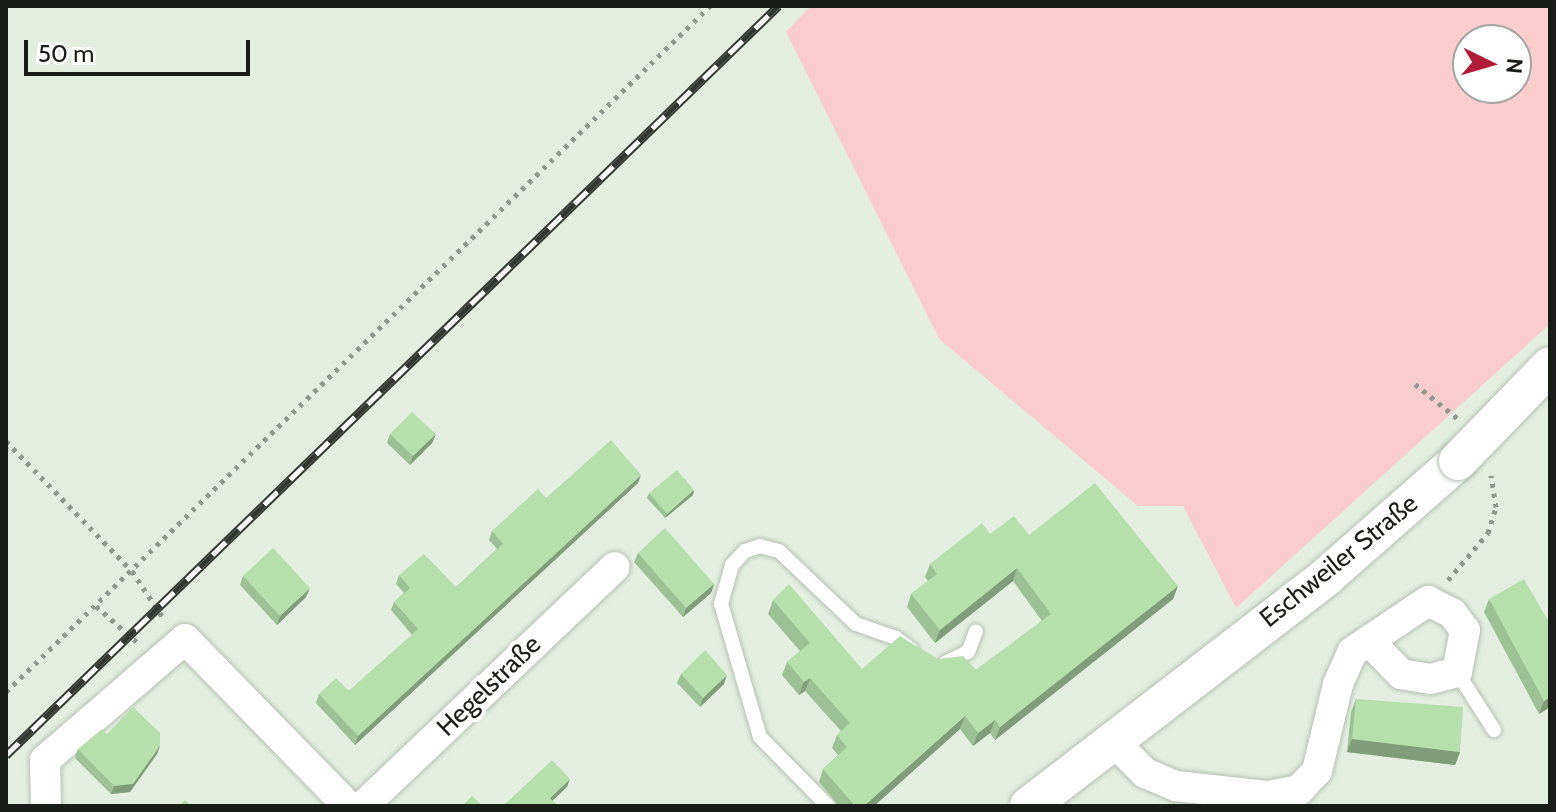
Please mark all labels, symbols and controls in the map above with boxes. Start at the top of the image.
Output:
scale bar [28,24,254,74]
north arrow [1452,24,1532,104]
text: 50 m [38,39,94,68]
text: N [1500,57,1529,75]
street label: Eschweiler Straße [1254,488,1424,634]
street label: Hegelstraße [431,629,547,743]

